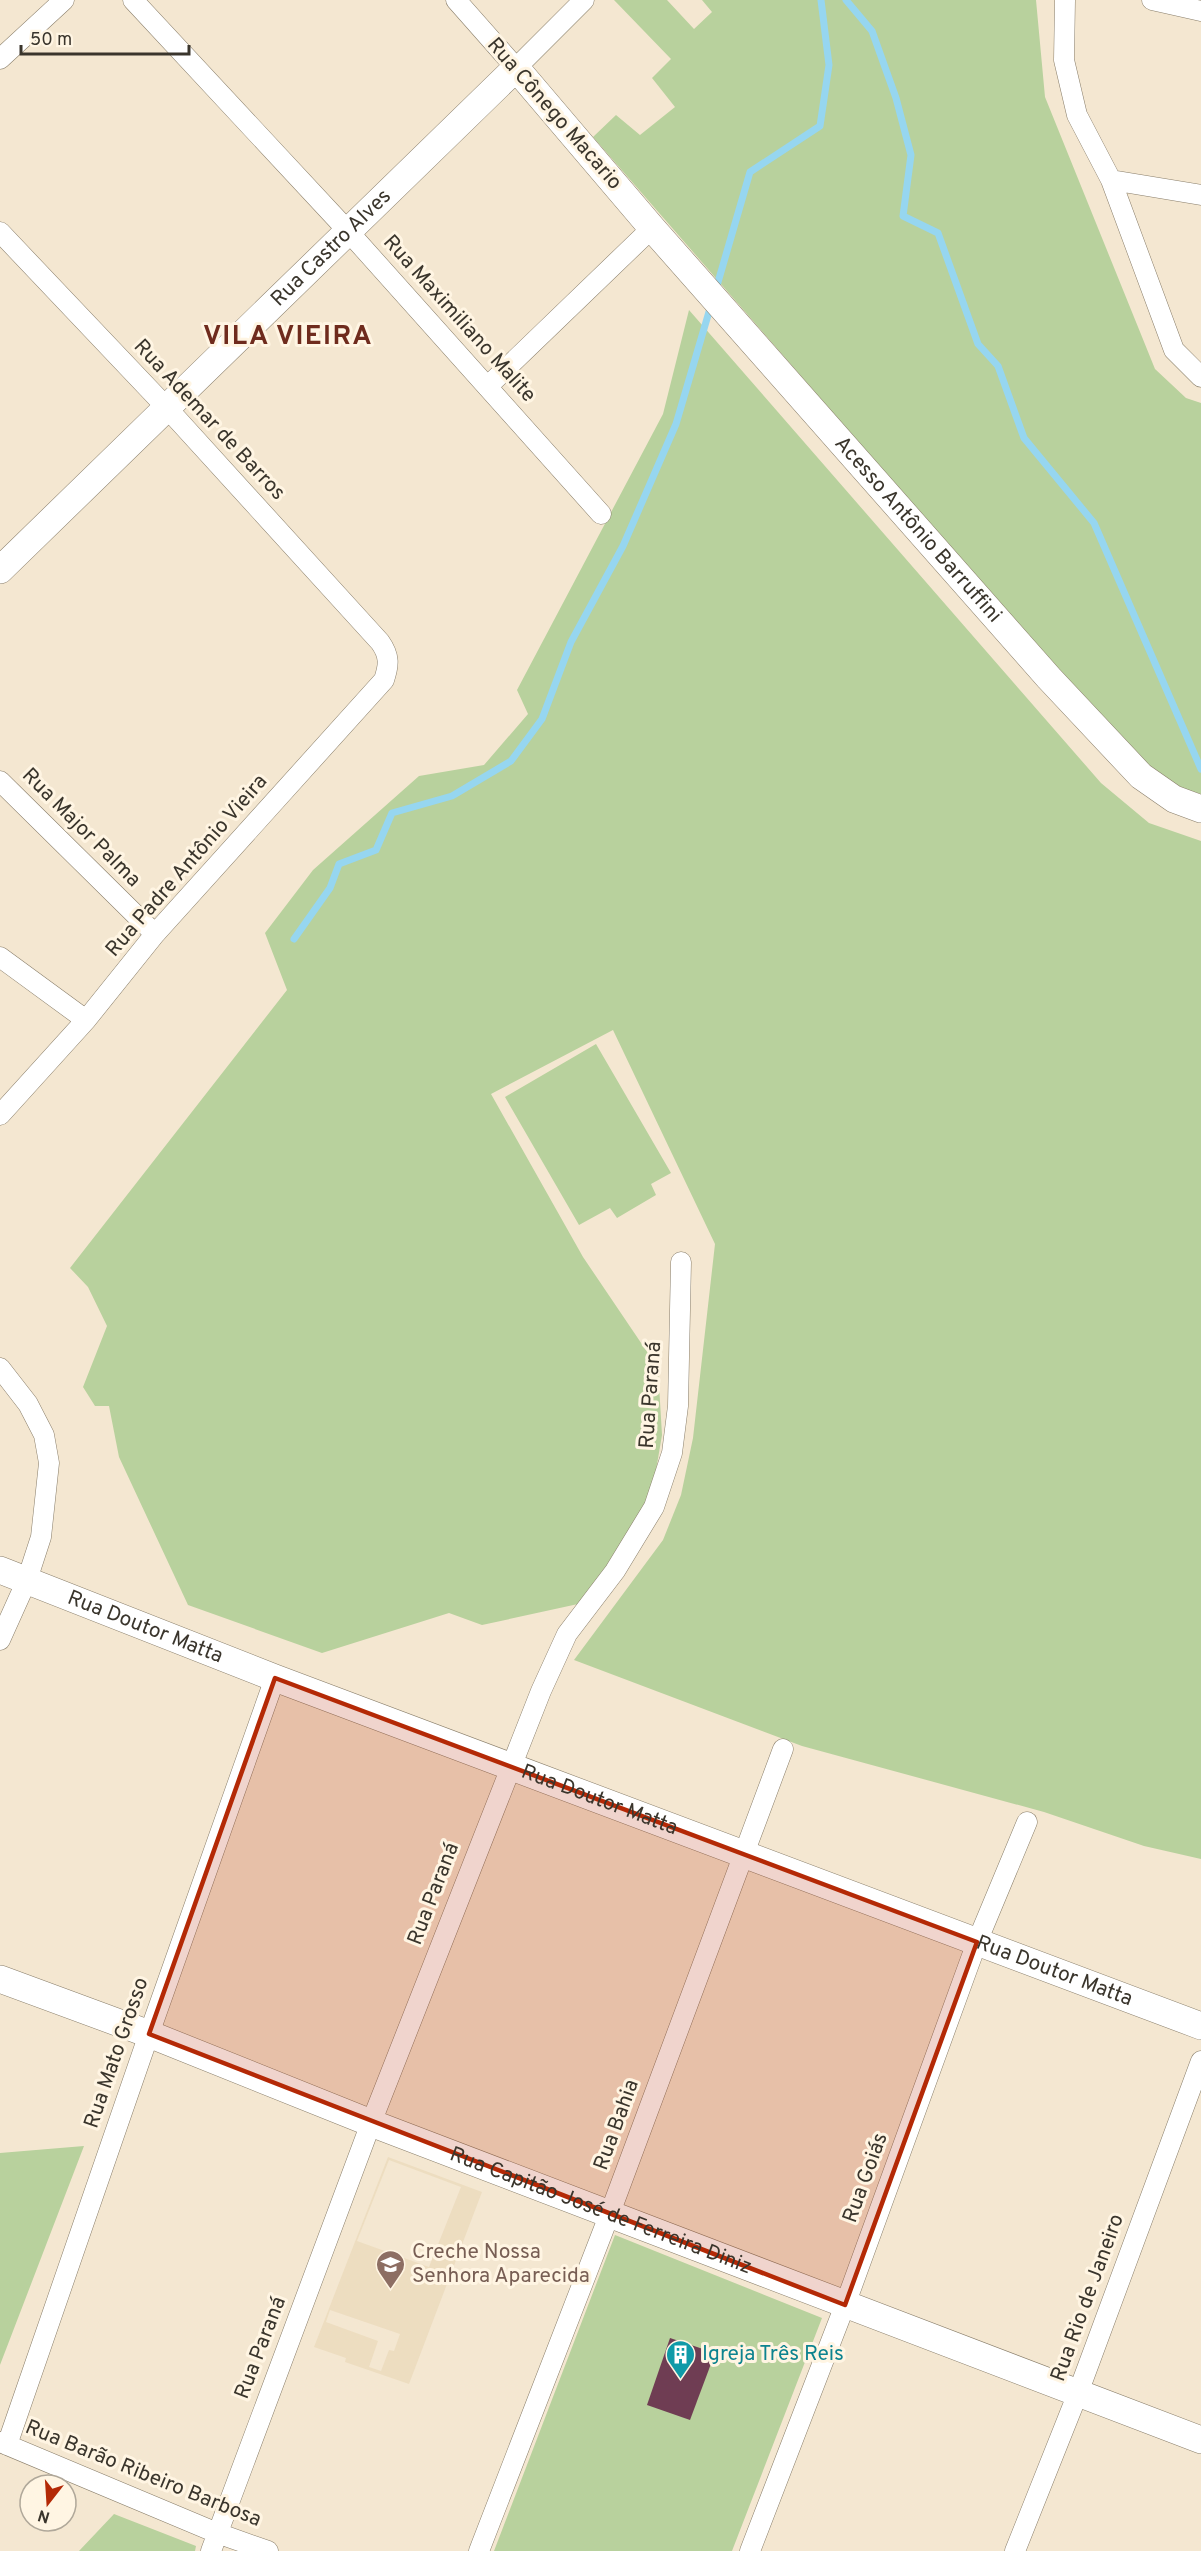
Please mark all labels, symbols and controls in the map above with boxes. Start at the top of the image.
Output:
scale bar [21,18,189,56]
text: 50 m [30,29,72,52]
street label: Rua Cônego Macario [480,32,628,196]
street label: Rua Castro Alves [265,183,397,313]
street label: Rua Maximiliano Malite [376,229,542,409]
district label: VILA VIEIRA [203,320,373,354]
street label: Rua Ademar de Barros [127,334,291,506]
street label: Acesso Antônio Barruffini [828,431,1008,629]
street label: Rua Major Palma [16,763,146,893]
street label: Rua Padre Antônio Vieira [100,769,274,963]
street label: Rua Paraná [634,1340,668,1450]
street label: Rua Doutor Matta [63,1584,227,1670]
street label: Rua Doutor Matta [517,1758,681,1842]
street label: Rua Paraná [402,1839,466,1949]
street label: Rua Doutor Matta [972,1929,1136,2013]
street label: Rua Mato Grosso [79,1974,155,2132]
street label: Rua Bahia [588,2076,646,2174]
street label: Rua Goiás [837,2129,895,2227]
street label: Rua Capitão José de Ferreira Diniz [446,2141,756,2281]
street label: Rua Rio de Janeiro [1045,2210,1131,2386]
place label: Creche Nossa Senhora Aparecida [412,2239,590,2290]
school or university icon: Creche Nossa Senhora Aparecida [375,2248,407,2290]
street label: Rua Paraná [229,2293,293,2403]
building icon: Igreja Três Reis [665,2338,697,2380]
place label: Igreja Três Reis [702,2341,844,2368]
street label: Rua Barão Ribeiro Barbosa [21,2414,265,2534]
north arrow [18,2473,78,2533]
text: N [36,2504,53,2527]

